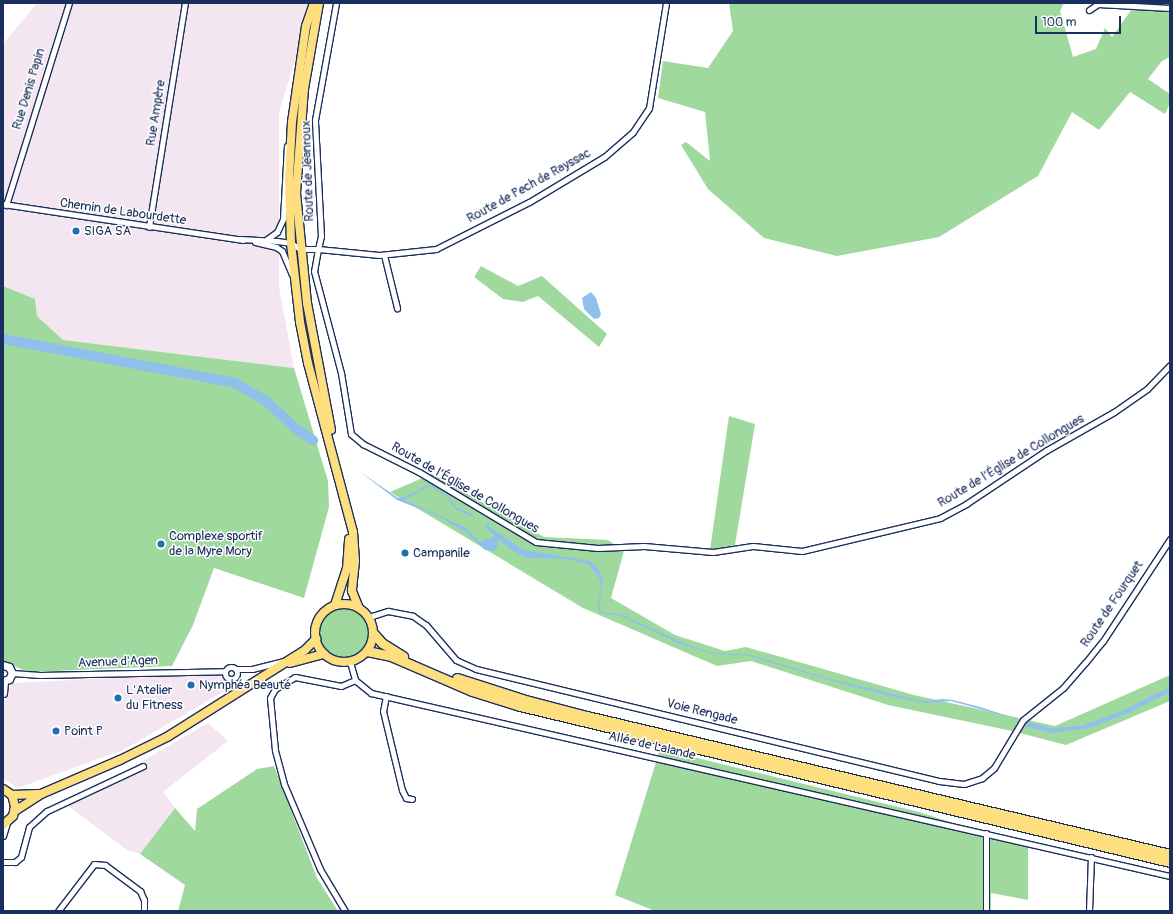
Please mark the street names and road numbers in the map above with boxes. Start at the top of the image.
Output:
street label: Rue Denis Papin [9,46,49,132]
street label: Rue Ampère [143,79,169,147]
street label: Route de Jeanroux [298,120,318,222]
street label: Route de Pech de Rayssac [464,145,594,227]
street label: Chemin de Labourdette [59,195,187,229]
street label: Route de l’Église de Collongues [935,411,1087,511]
street label: Route de l’Église de Collongues [388,439,542,537]
street label: Route de Fourquet [1077,558,1147,650]
street label: Avenue d'Agen [78,653,158,671]
street label: Voie Rengade [665,696,739,728]
street label: Allée de Lalande [607,728,697,764]

